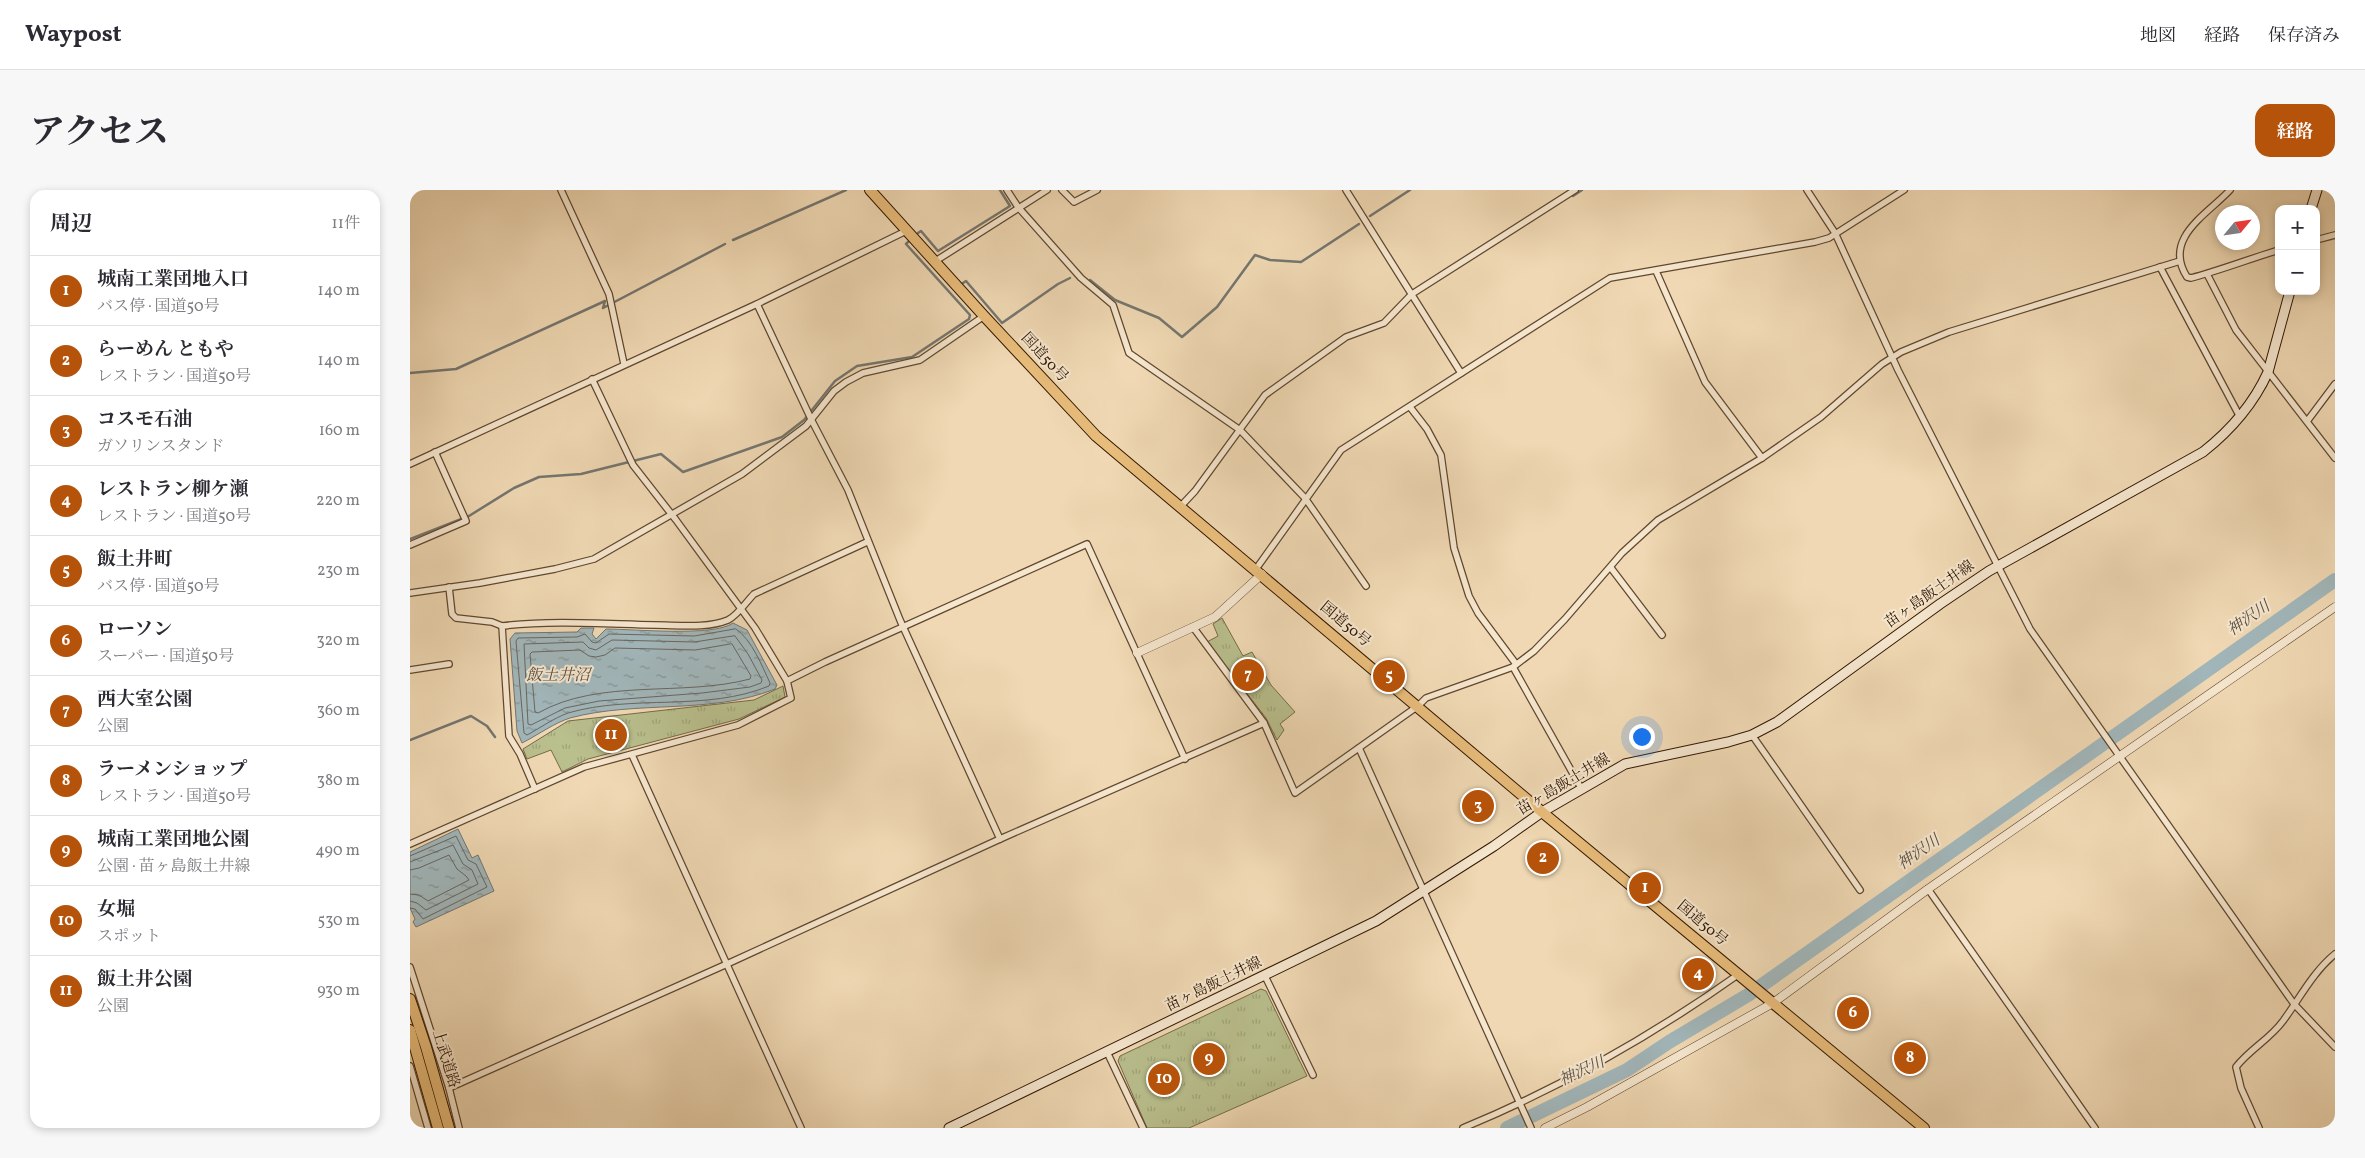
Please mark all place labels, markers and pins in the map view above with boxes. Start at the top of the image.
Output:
pin: 7 [1232,656,1264,694]
pin: 5 [1373,657,1405,695]
pin: 11 [595,716,627,754]
pin: 3 [1462,787,1494,825]
pin: 2 [1527,839,1559,877]
pin: 1 [1629,869,1661,907]
pin: 4 [1682,955,1714,993]
pin: 6 [1837,994,1869,1032]
pin: 8 [1894,1039,1926,1077]
pin: 9 [1193,1040,1225,1078]
pin: 10 [1148,1060,1180,1098]

